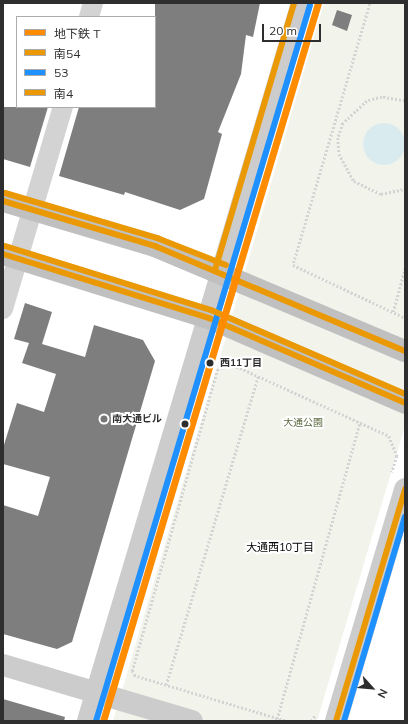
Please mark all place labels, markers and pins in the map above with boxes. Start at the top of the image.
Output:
marker: 西11丁目 [203,356,217,370]
place label: 西11丁目 [220,357,262,369]
place label: 南大通ビル [112,413,162,425]
marker: 南大通ビル [99,414,109,424]
unlabelled marker [180,419,190,429]

